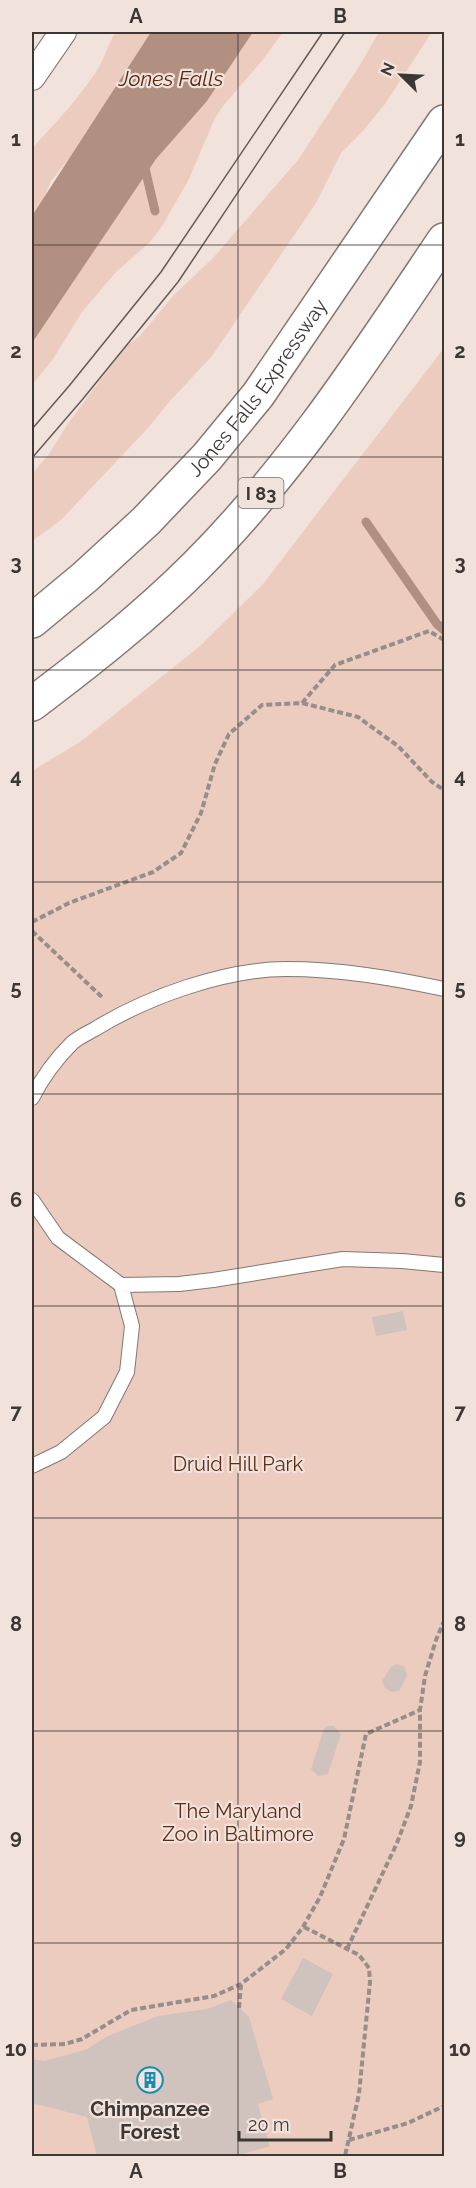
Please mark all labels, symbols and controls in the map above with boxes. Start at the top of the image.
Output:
text: A [129,4,143,28]
text: B [333,4,347,28]
north arrow [371,45,431,105]
text: N [377,60,399,79]
water label: Jones Falls [118,66,223,91]
text: 1 [11,127,21,151]
text: 1 [455,127,465,151]
street label: Jones Falls Expressway [183,294,332,481]
text: 2 [10,339,22,363]
text: 2 [454,339,466,363]
road number: I 83 [238,478,284,508]
text: 3 [10,551,22,575]
text: 3 [454,551,466,575]
text: 4 [10,764,22,788]
text: 4 [454,764,466,788]
text: 5 [10,976,22,1000]
text: 5 [454,976,466,1000]
text: 6 [10,1188,22,1212]
text: 6 [454,1188,466,1212]
text: 7 [10,1400,22,1424]
text: 7 [454,1400,466,1424]
park label: Druid Hill Park [173,1452,304,1476]
text: 8 [10,1612,22,1636]
text: 8 [454,1612,466,1636]
park label: The Maryland Zoo in Baltimore [162,1799,314,1846]
text: 9 [10,1825,22,1849]
text: 9 [454,1825,466,1849]
text: 10 [5,2037,27,2061]
text: 10 [449,2037,471,2061]
building icon: Chimpanzee Forest [135,2065,165,2095]
place label: Chimpanzee Forest [90,2097,210,2144]
scale bar [239,2104,330,2142]
text: 20 m [248,2114,290,2135]
text: A [129,2159,143,2183]
text: B [333,2159,347,2183]

